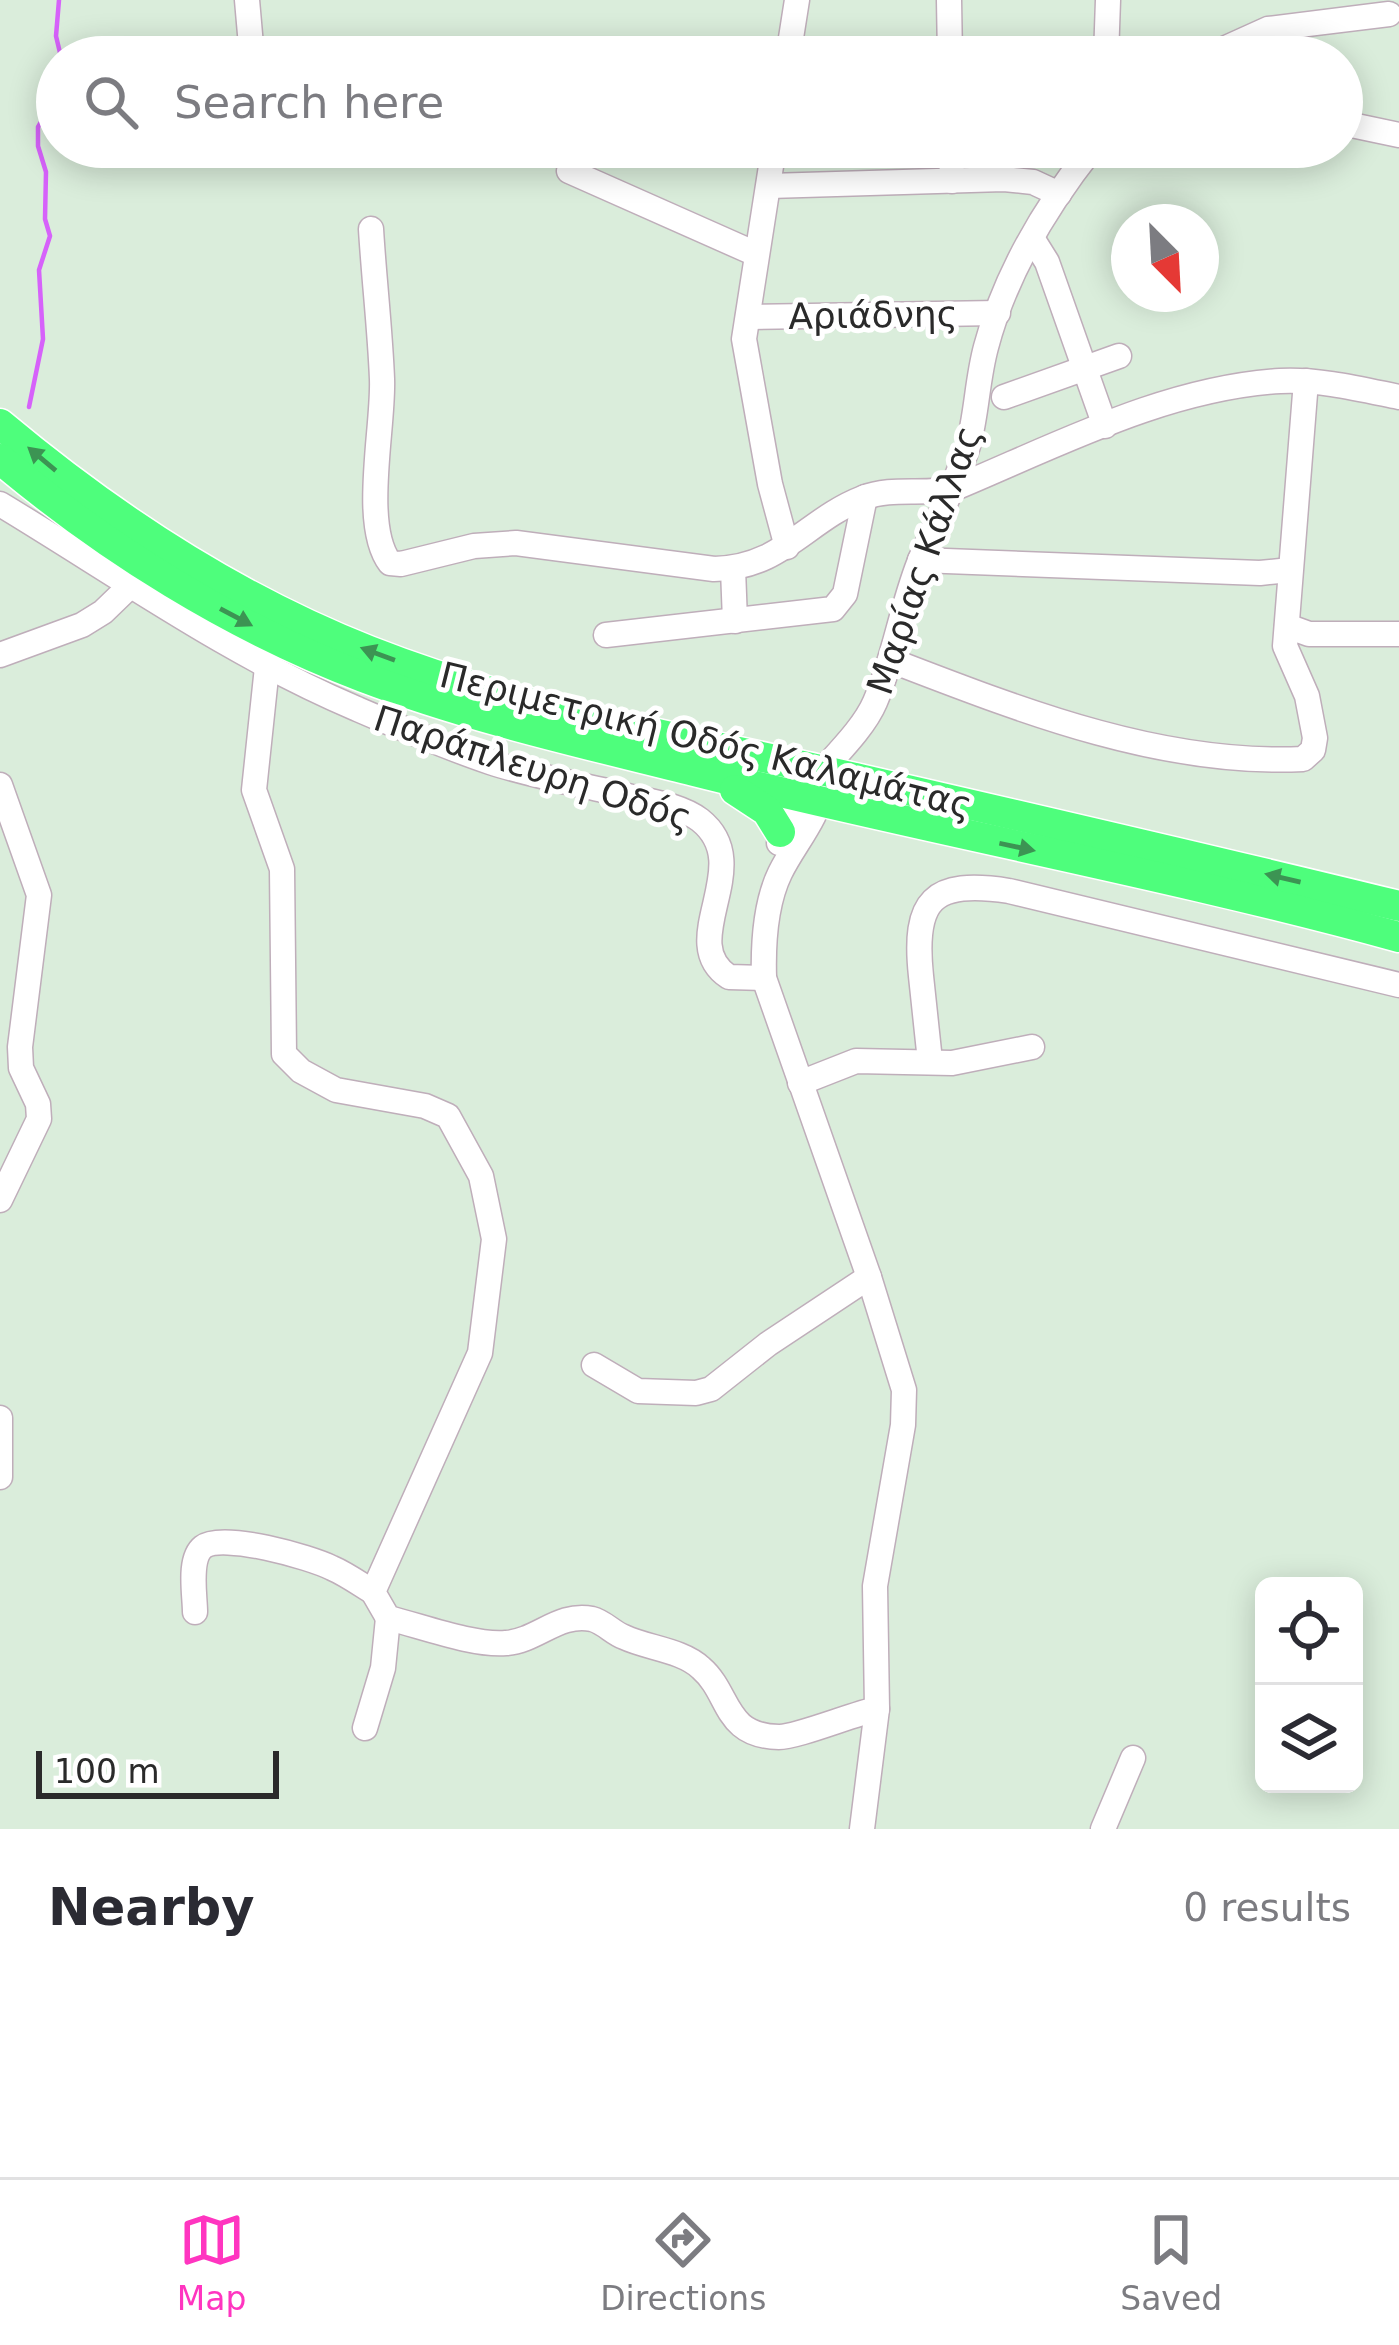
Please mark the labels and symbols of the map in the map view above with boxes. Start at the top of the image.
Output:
north arrow [1111,204,1219,312]
street label: Αριάδνης [788,293,958,337]
street label: Μαρίας Κάλλας [859,421,989,699]
one-way arrow [27,447,57,473]
one-way arrow [219,606,254,627]
one-way arrow [360,644,396,662]
street label: Περιμετρική Οδός Καλαμάτας [436,654,976,826]
street label: Παράπλευρη Οδός [369,697,697,839]
one-way arrow [999,838,1037,857]
one-way arrow [1264,868,1302,887]
scale bar [36,1745,279,1798]

